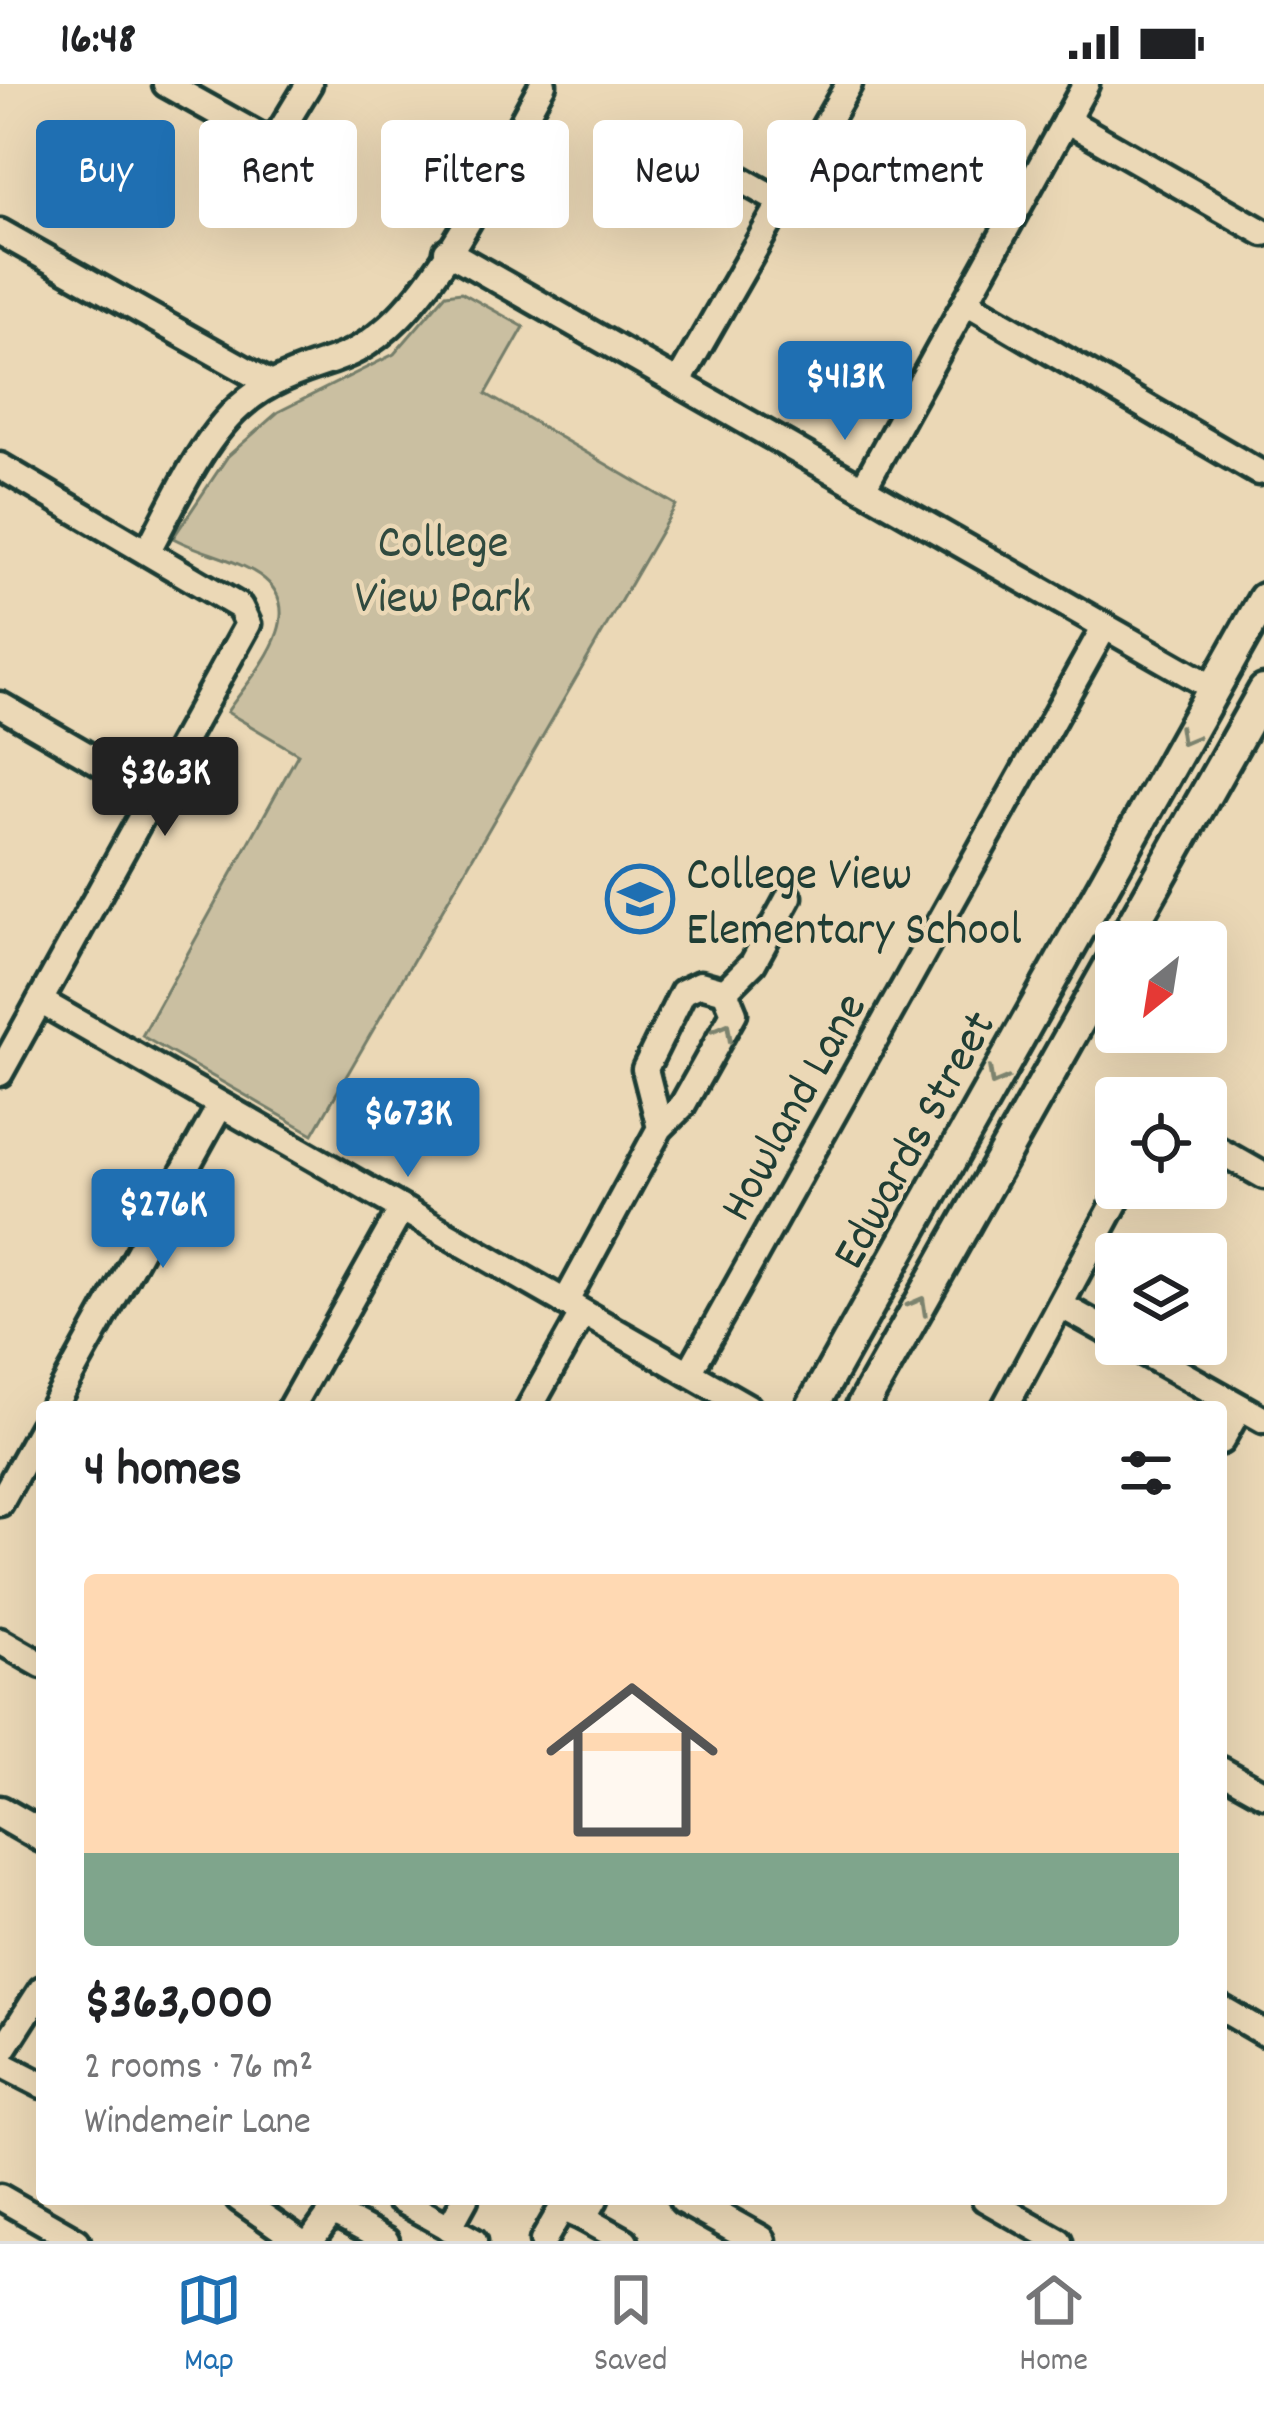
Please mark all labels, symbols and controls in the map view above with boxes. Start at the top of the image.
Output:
text: 16:48 [60,10,136,74]
chip: Buy [36,120,175,228]
chip: Rent [199,120,357,228]
chip: Filters [381,120,569,228]
chip: New [593,120,743,228]
chip: Apartment [767,120,1026,228]
pin: $413K [761,341,929,443]
text: $413K [805,352,885,407]
park label: College View Park [355,512,531,636]
one-way arrow [1177,725,1200,746]
pin: $363K [81,737,249,839]
text: $363K [119,748,211,803]
place label: College View Elementary School [686,844,1022,968]
school or university icon: College View Elementary School [605,864,675,934]
north arrow [1095,921,1227,1053]
map controls [1095,921,1227,1365]
street label: Howland Lane [705,982,888,1236]
street label: Edwards Street [818,1000,1017,1283]
one-way arrow [710,1023,733,1044]
one-way arrow [988,1065,1011,1087]
button: locate [1095,1077,1227,1209]
pin: $673K [324,1078,492,1180]
text: $673K [363,1089,453,1144]
pin: $276K [79,1169,247,1271]
text: $276K [119,1180,207,1235]
button: layers [1095,1233,1227,1365]
one-way arrow [905,1296,928,1318]
text: 4 homes [84,1437,242,1509]
icon: filters [1113,1440,1179,1506]
icon: home [524,1652,740,1868]
text: $363,000 [84,1970,273,2042]
text: 2 rooms · 76 m² [84,2042,313,2097]
text: Windemeir Lane [84,2097,311,2152]
tab: Map [176,2267,242,2386]
tab: Saved [594,2267,667,2386]
tab: Home [1019,2267,1088,2386]

